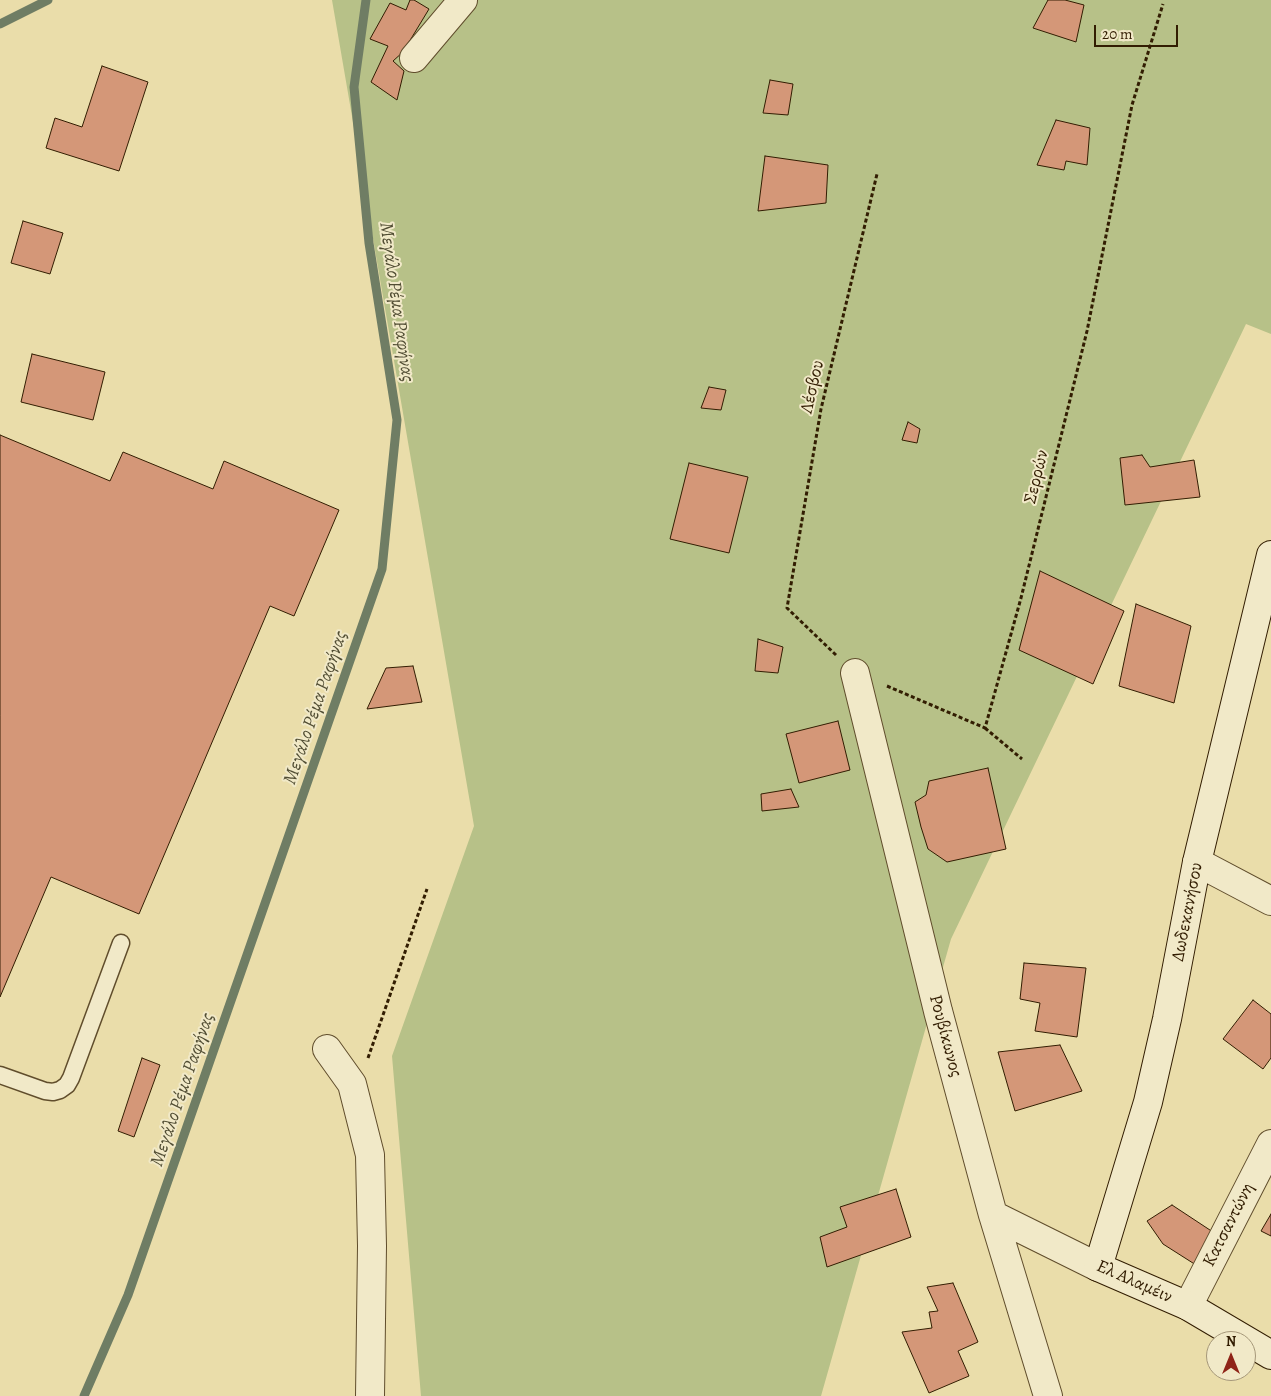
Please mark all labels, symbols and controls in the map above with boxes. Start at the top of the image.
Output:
scale bar [1096,15,1180,47]
text: 20 m [1102,24,1133,44]
water label: Μεγάλο Ρέμα Ραφήνας [374,221,418,383]
street label: Λέσβου [796,358,830,416]
street label: Σερρών [1020,448,1054,506]
water label: Μεγάλο Ρέμα Ραφήνας [279,628,353,788]
street label: Δωδεκανήσου [1168,861,1208,963]
street label: Ρουβίκωνος [924,993,966,1079]
water label: Μεγάλο Ρέμα Ραφήνας [146,1010,220,1170]
street label: Κατσαντώνη [1199,1179,1259,1271]
street label: Ελ Αλαμέιν [1093,1256,1175,1308]
north arrow [1206,1331,1256,1381]
text: N [1226,1332,1236,1351]

